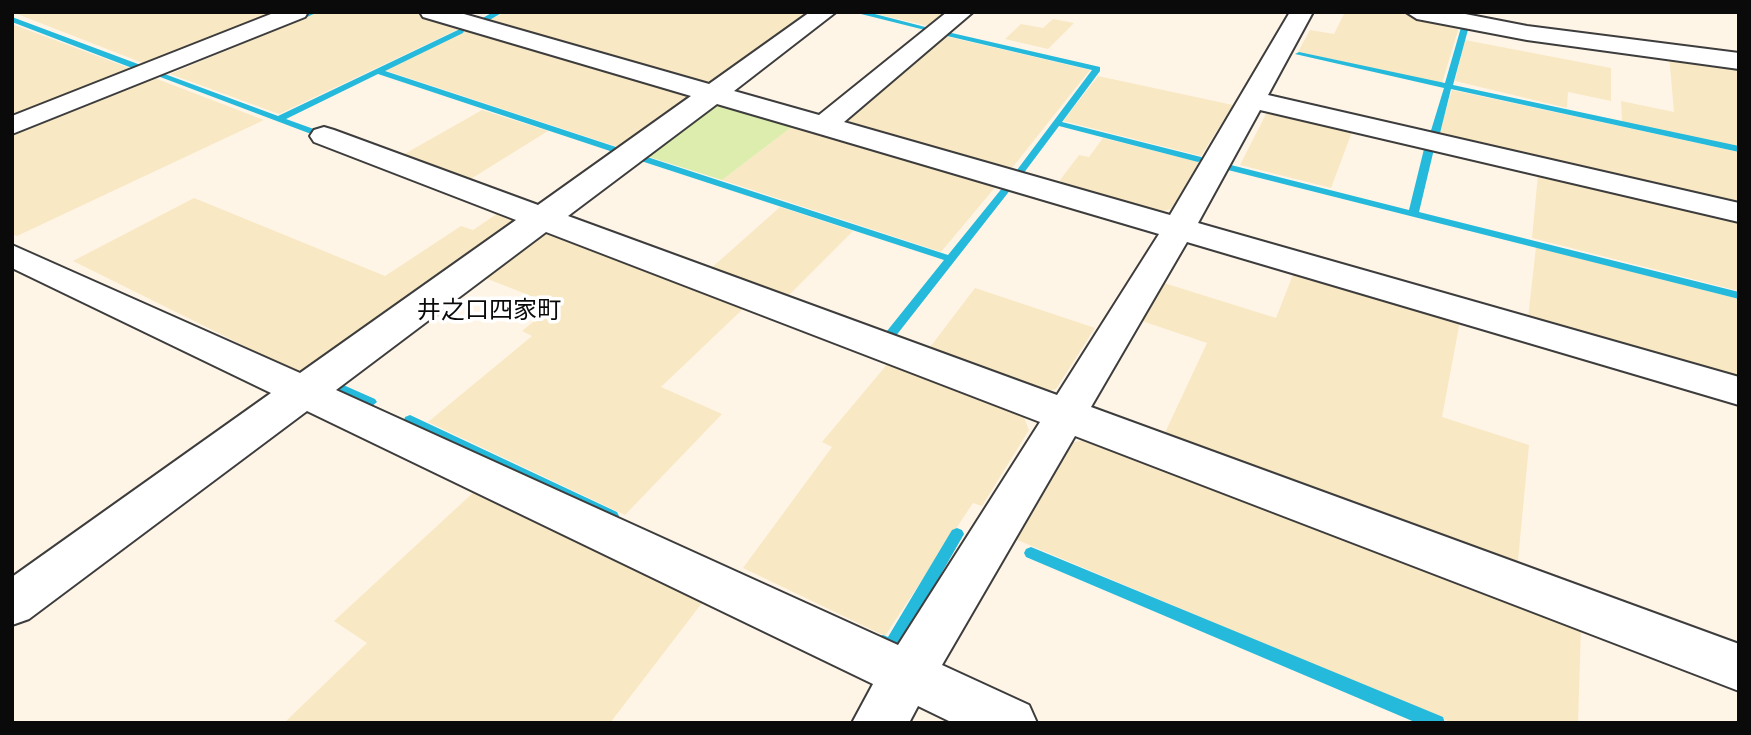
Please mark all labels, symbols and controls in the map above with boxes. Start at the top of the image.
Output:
district label: 井之口四家町 [417,297,561,325]

